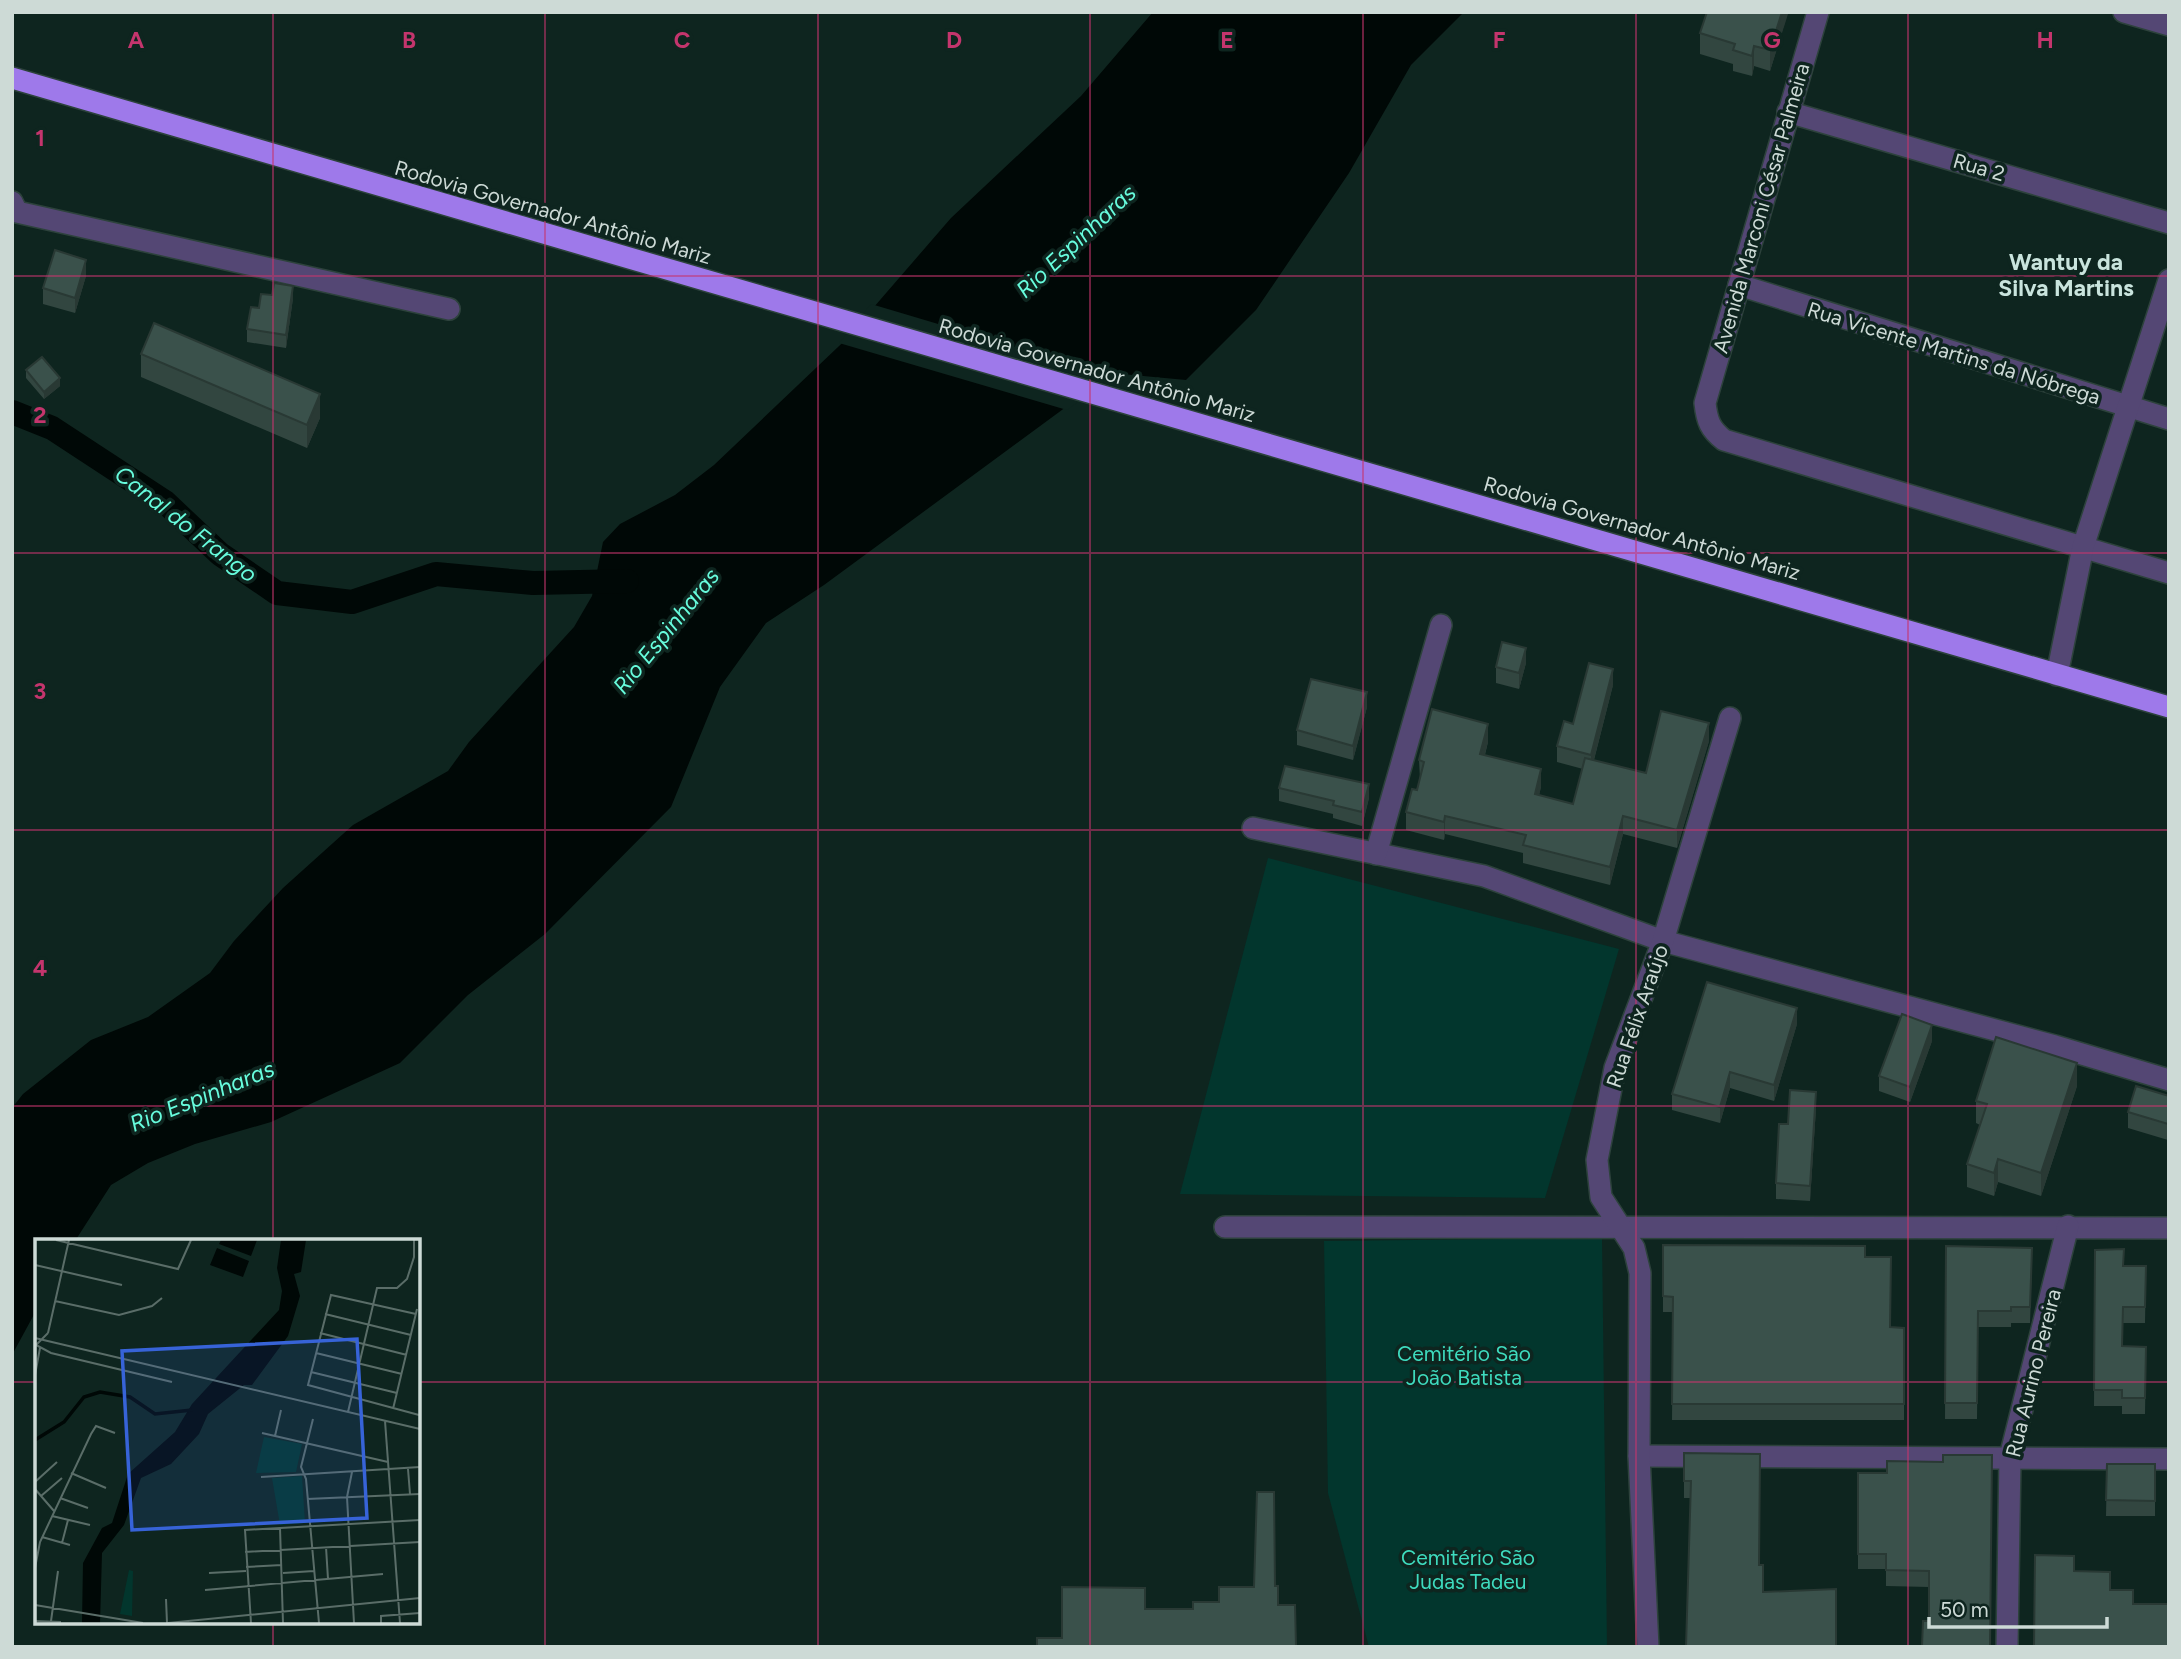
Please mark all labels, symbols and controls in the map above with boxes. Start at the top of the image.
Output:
text: A [128,26,145,54]
text: B [402,26,416,54]
text: C [674,26,691,54]
text: D [946,26,962,54]
text: E [1220,26,1234,54]
text: F [1493,26,1506,54]
text: G [1763,26,1781,54]
text: H [2036,26,2054,54]
street label: Avenida Marconi César Palmeira [1708,60,1814,356]
text: 1 [35,124,45,152]
street label: Rua 2 [1950,148,2008,186]
street label: Rodovia Governador Antônio Mariz [392,155,714,269]
water label: Rio Espinharas [1010,178,1142,304]
district label: Wantuy da Silva Martins [1998,248,2134,302]
street label: Rua Vicente Martins da Nóbrega [1805,296,2103,410]
street label: Rodovia Governador Antônio Mariz [936,313,1258,427]
text: 2 [33,401,47,429]
water label: Canal do Frango [109,460,263,588]
street label: Rodovia Governador Antônio Mariz [1481,471,1803,585]
water label: Rio Espinharas [607,562,725,699]
text: 3 [34,677,46,705]
street label: Rua Félix Araújo [1601,941,1673,1091]
text: 4 [33,954,47,982]
water label: Rio Espinharas [126,1054,279,1138]
inset map [35,1239,420,1624]
street label: Rua Aurino Pereira [2000,1286,2066,1460]
park label: Cemitério São João Batista [1397,1341,1531,1390]
park label: Cemitério São Judas Tadeu [1401,1545,1535,1594]
scale bar [1929,1586,2108,1630]
text: 50 m [1940,1597,1989,1622]

